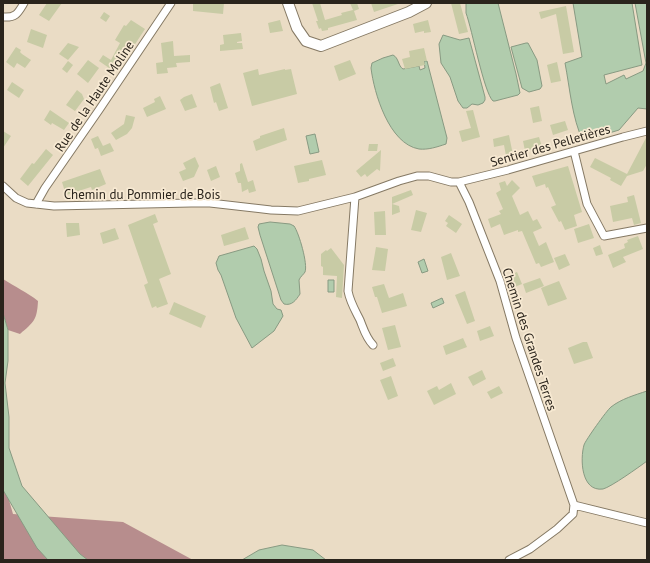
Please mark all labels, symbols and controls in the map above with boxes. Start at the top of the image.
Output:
street label: Rue de la Haute Moline [51,38,138,155]
street label: Sentier des Pelletières [488,120,612,171]
street label: Chemin du Pommier de Bois [64,186,220,203]
street label: Chemin des Grandes Terres [498,265,561,413]

